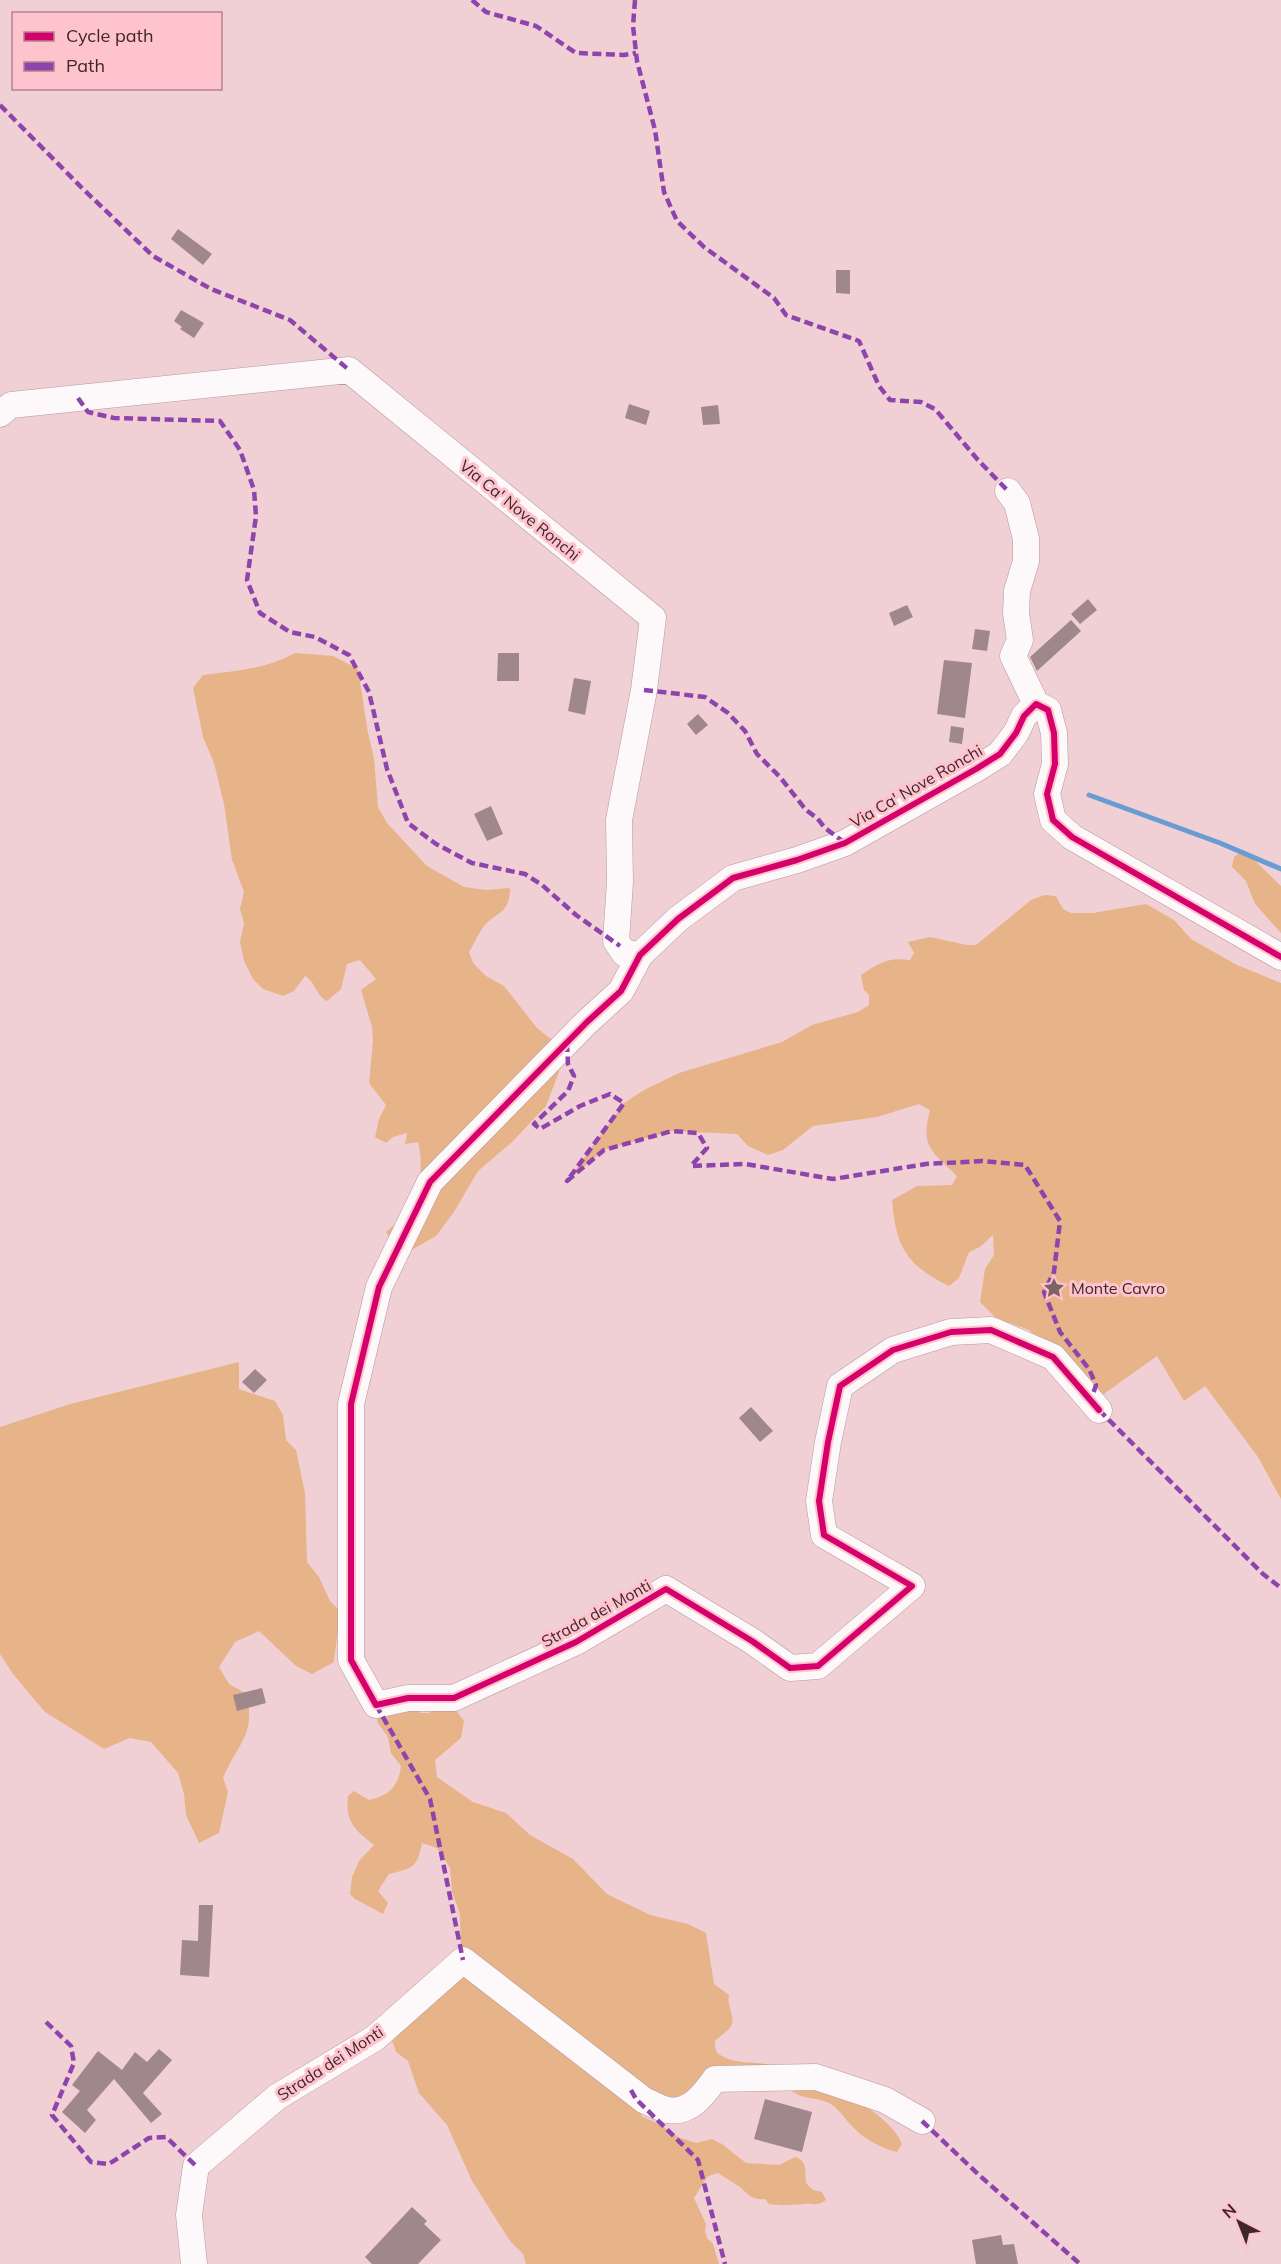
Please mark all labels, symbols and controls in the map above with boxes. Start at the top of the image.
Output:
legend [12,12,222,90]
text: Cycle path [66,24,153,47]
text: Path [66,54,105,77]
street label: Via Ca' Nove Ronchi [456,455,584,565]
street label: Via Ca' Nove Ronchi [846,740,986,832]
place icon: Monte Cavro [1042,1276,1066,1300]
place label: Monte Cavro [1071,1278,1165,1298]
street label: Strada dei Monti [538,1575,654,1651]
street label: Strada dei Monti [273,2021,387,2105]
north arrow [1209,2192,1269,2252]
text: N [1218,2199,1240,2222]

